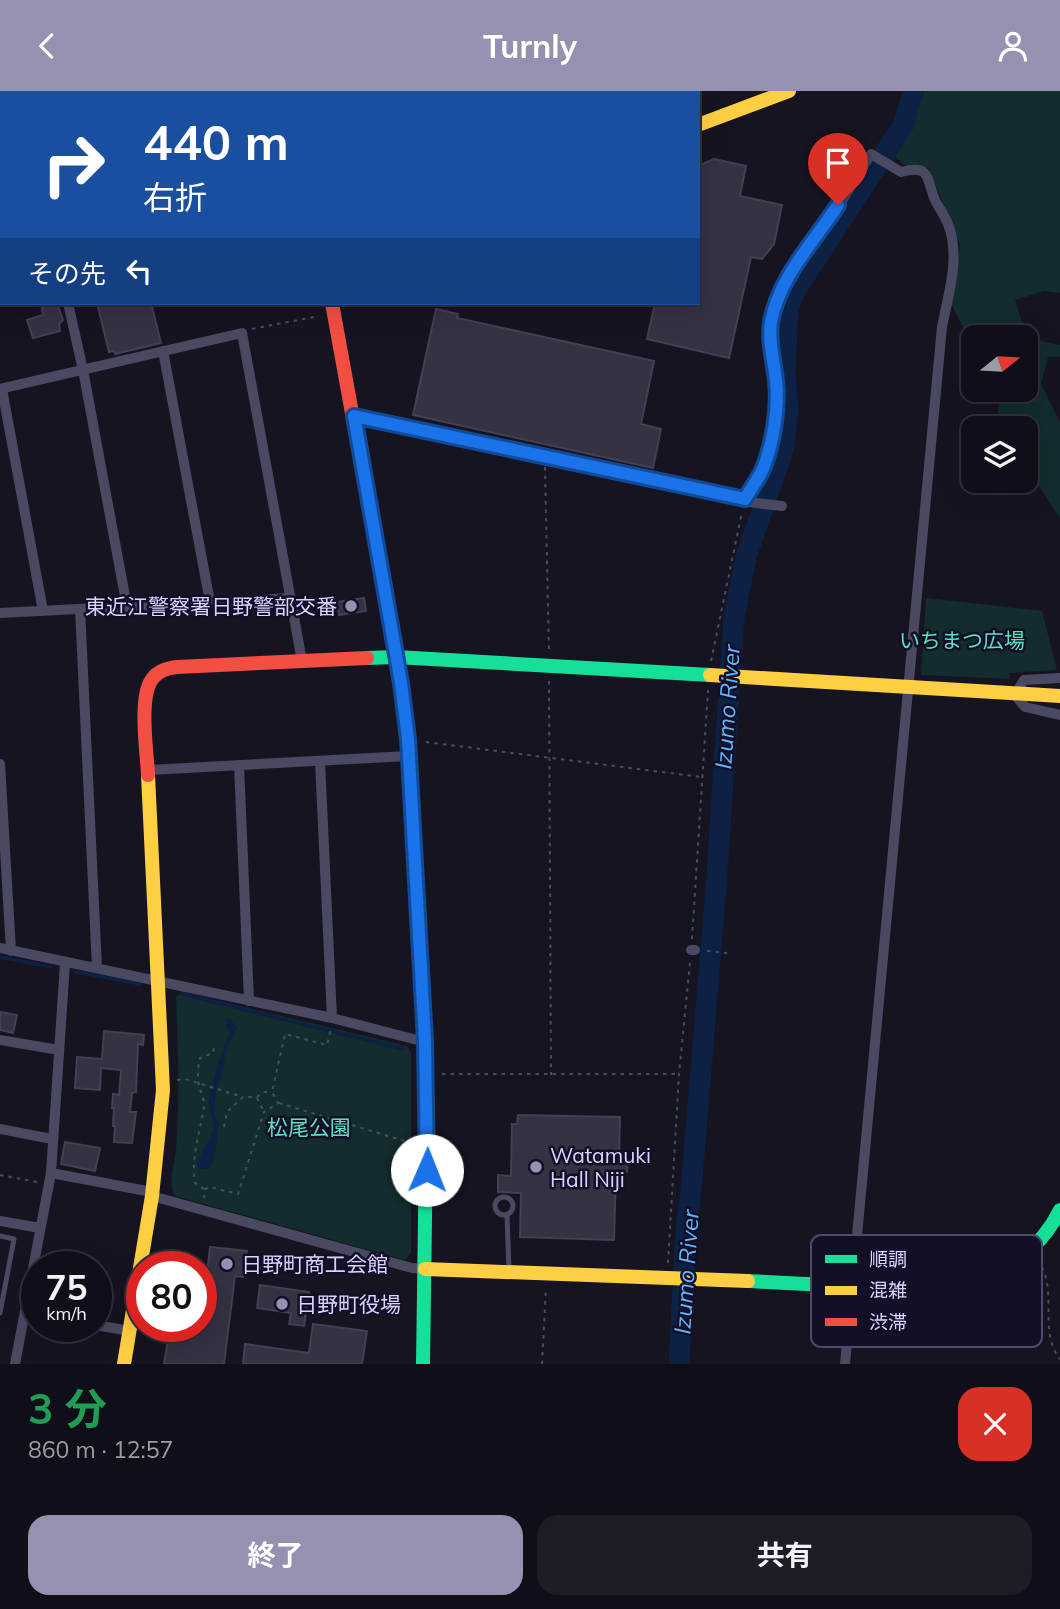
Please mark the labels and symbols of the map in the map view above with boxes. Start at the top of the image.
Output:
pin [808,133,868,205]
north arrow [961,325,1038,403]
place label: 東近江警察署日野警部交番 [85,593,337,619]
marker: 東近江警察署日野警部交番 [343,598,359,614]
park label: いちまつ広場 [899,627,1025,653]
water label: Izumo River [708,642,746,770]
park label: 松尾公園 [267,1114,351,1140]
position arrow [390,1133,464,1207]
place label: Watamuki Hall Niji [550,1142,651,1192]
marker: Watamuki Hall Niji [528,1159,544,1175]
water label: Izumo River [667,1207,705,1335]
legend [811,1235,1042,1347]
text: 順調 [869,1247,907,1271]
speed limit sign: 80 [126,1251,217,1342]
place label: 日野町商工会館 [241,1251,388,1277]
marker: 日野町商工会館 [219,1256,235,1272]
text: 混雑 [869,1278,907,1302]
place label: 日野町役場 [296,1291,401,1317]
marker: 日野町役場 [274,1296,290,1312]
text: 渋滞 [869,1310,907,1334]

